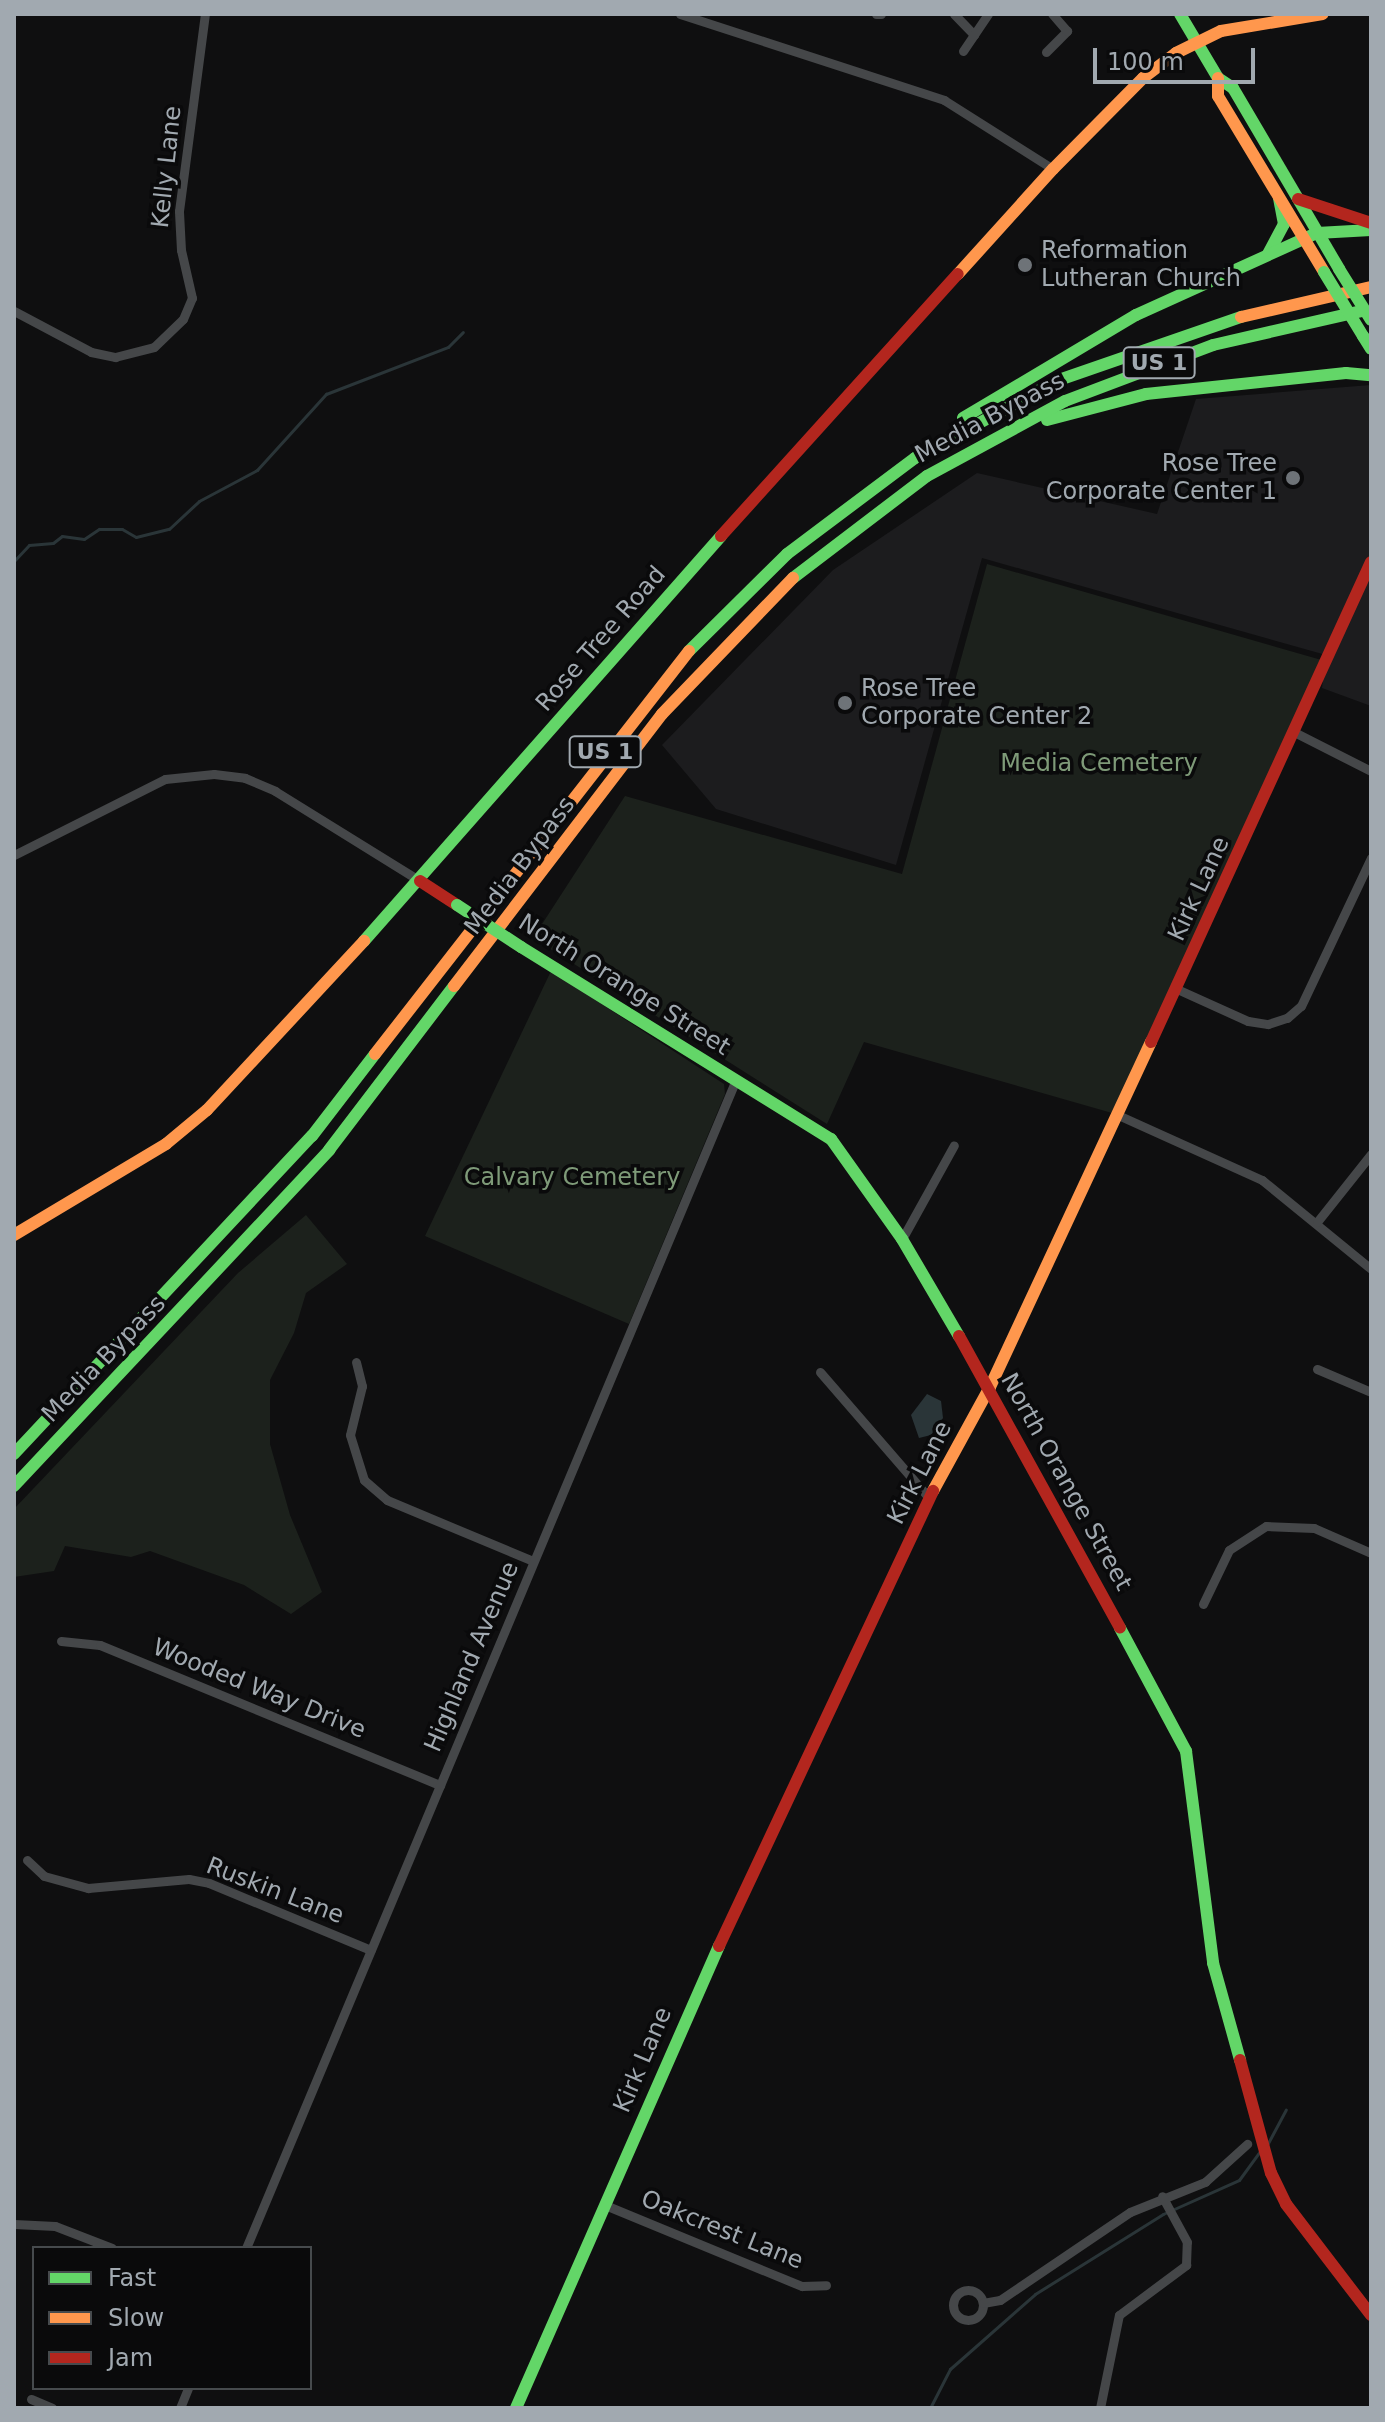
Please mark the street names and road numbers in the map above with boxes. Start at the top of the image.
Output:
street label: Kelly Lane [146,105,188,229]
road number: US 1 [1121,345,1197,381]
street label: Media Bypass [910,366,1070,470]
street label: Rose Tree Road [530,560,672,718]
road number: US 1 [567,734,643,770]
street label: Media Bypass [459,791,581,941]
street label: Kirk Lane [1162,832,1236,946]
street label: North Orange Street [513,908,735,1062]
street label: Media Bypass [36,1290,172,1428]
street label: North Orange Street [994,1368,1138,1596]
street label: Kirk Lane [882,1417,958,1529]
street label: Highland Avenue [419,1558,525,1756]
street label: Wooded Way Drive [148,1633,370,1745]
street label: Ruskin Lane [202,1852,348,1930]
street label: Kirk Lane [608,2003,678,2117]
street label: Oakcrest Lane [637,2184,807,2276]

